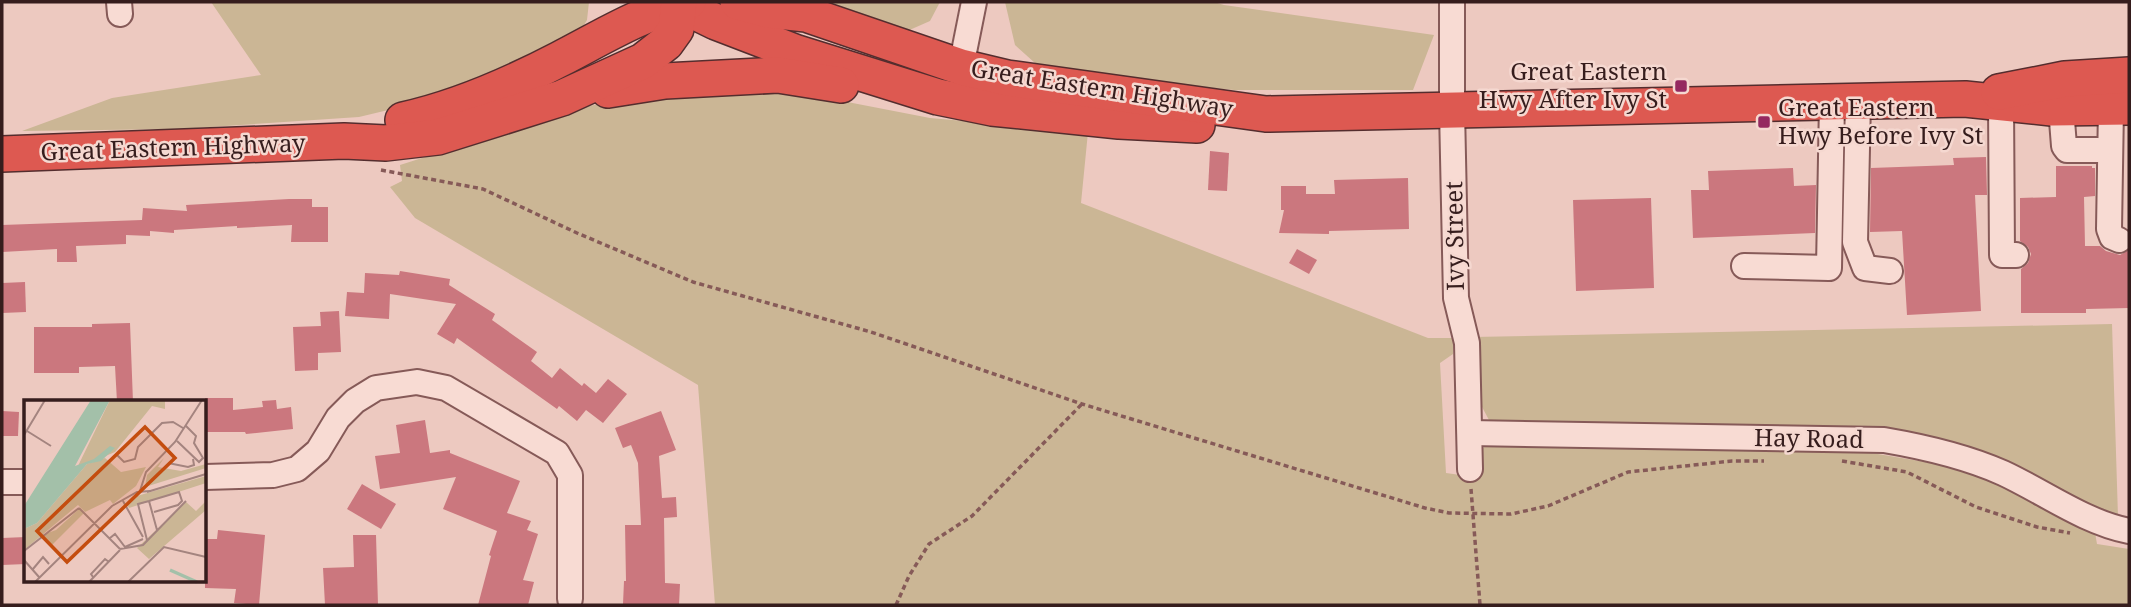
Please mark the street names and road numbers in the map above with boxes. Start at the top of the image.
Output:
street label: Great Eastern Highway [969,50,1236,125]
street label: Great Eastern Highway [40,125,306,168]
street label: Ivy Street [1436,181,1471,291]
street label: Hay Road [1754,420,1864,455]

